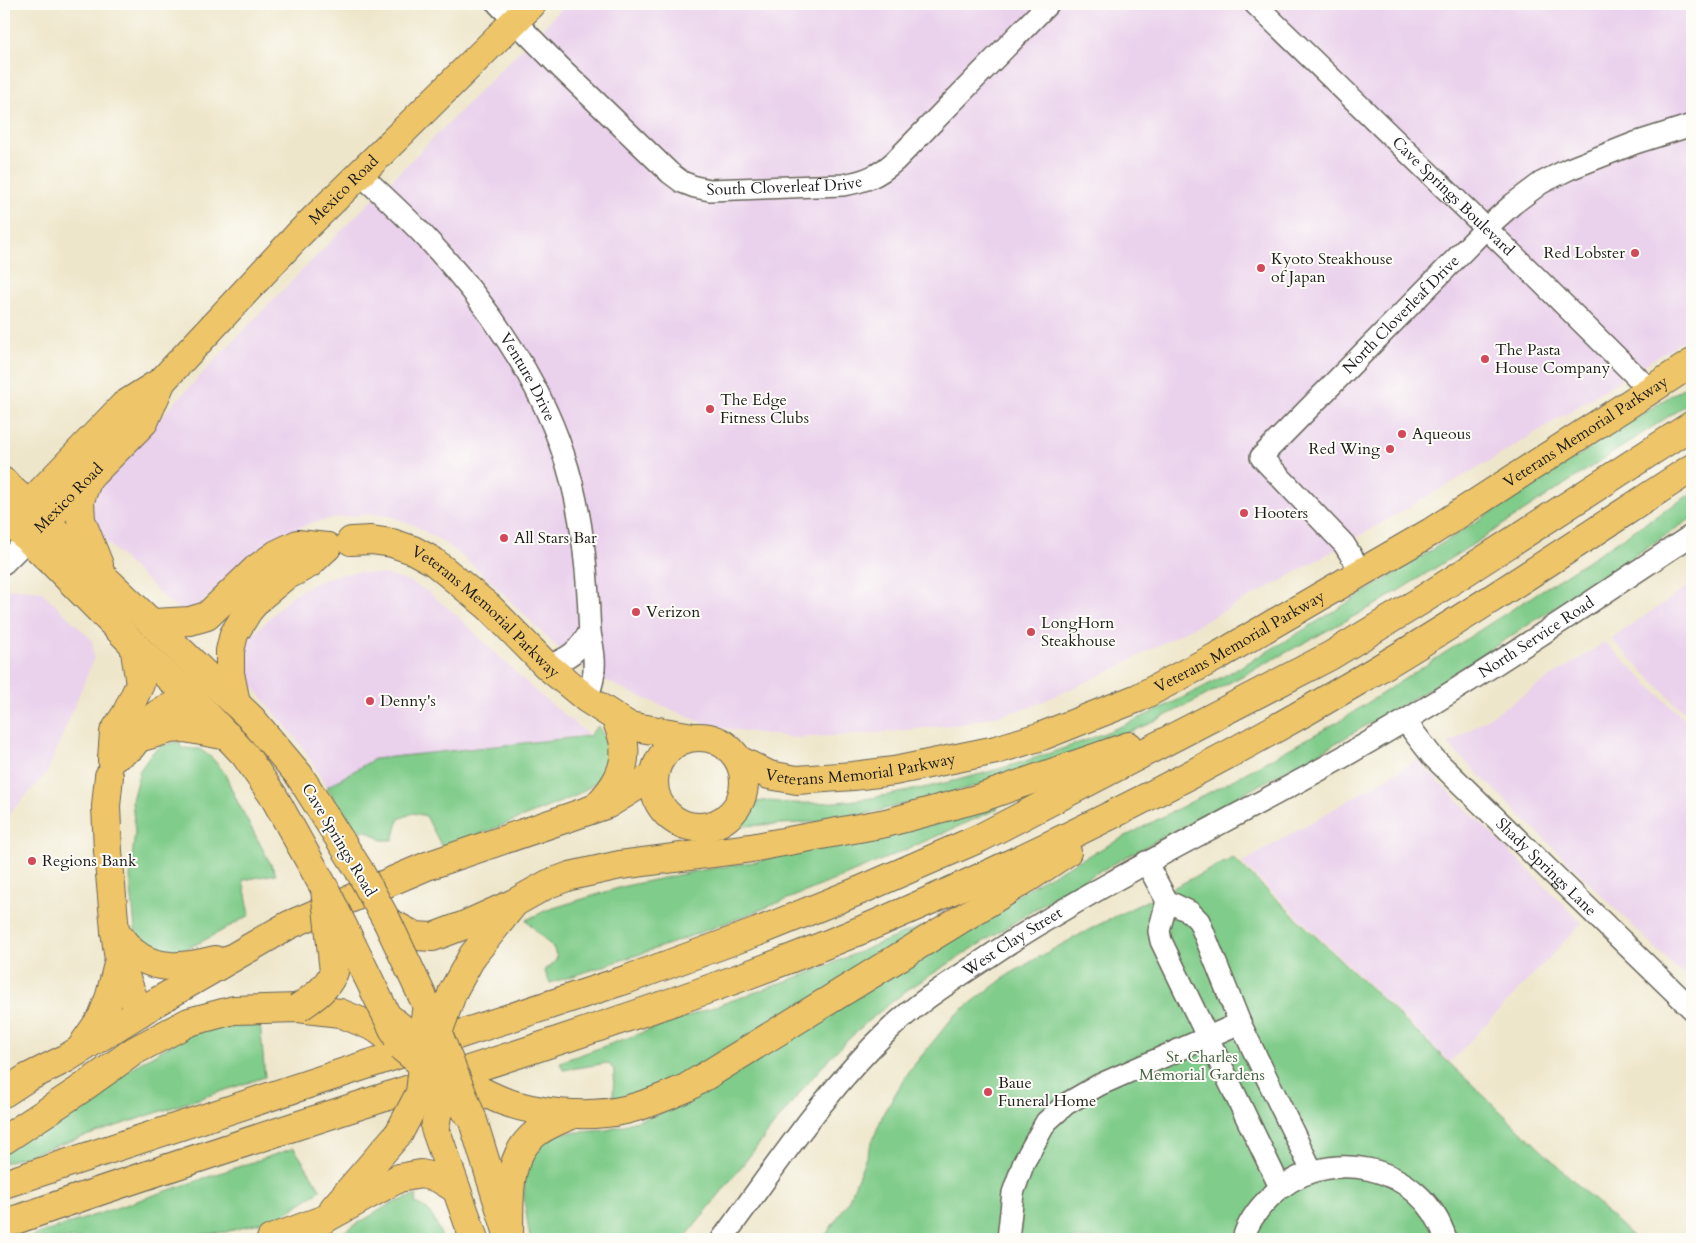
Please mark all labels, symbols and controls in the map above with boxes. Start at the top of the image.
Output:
street label: Cave Springs Boulevard [1387,132,1519,261]
street label: Mexico Road [304,150,384,229]
street label: South Cloverleaf Drive [706,170,865,201]
place label: Red Lobster [1543,242,1625,264]
marker: Red Lobster [1629,247,1641,259]
place label: Kyoto Steakhouse of Japan [1271,248,1393,288]
street label: North Cloverleaf Drive [1337,250,1464,379]
marker: Kyoto Steakhouse of Japan [1255,262,1267,274]
street label: Venture Drive [494,329,561,425]
place label: The Pasta House Company [1495,339,1611,379]
marker: The Pasta House Company [1479,353,1491,365]
street label: Veterans Memorial Parkway [1499,370,1673,493]
place label: The Edge Fitness Clubs [720,389,809,429]
marker: The Edge Fitness Clubs [704,403,716,415]
place label: Aqueous [1412,423,1471,445]
marker: Aqueous [1396,428,1408,440]
place label: Red Wing [1309,438,1380,460]
marker: Red Wing [1384,443,1396,455]
street label: Mexico Road [29,458,109,538]
place label: Hooters [1254,502,1308,524]
marker: Hooters [1238,507,1250,519]
place label: All Stars Bar [514,527,597,549]
marker: All Stars Bar [498,532,510,544]
street label: Veterans Memorial Parkway [407,540,565,683]
street label: Veterans Memorial Parkway [1151,585,1329,698]
street label: North Service Road [1474,591,1599,683]
place label: Verizon [646,601,700,623]
marker: Verizon [630,606,642,618]
place label: LongHorn Steakhouse [1041,612,1116,652]
marker: LongHorn Steakhouse [1025,626,1037,638]
place label: Denny's [380,690,436,712]
marker: Denny's [364,695,376,707]
street label: Veterans Memorial Parkway [764,747,958,791]
street label: Cave Springs Road [296,779,382,901]
street label: Shady Springs Lane [1491,813,1601,921]
place label: Regions Bank [42,850,137,872]
marker: Regions Bank [26,855,38,867]
street label: West Clay Street [958,902,1066,982]
park label: St. Charles Memorial Gardens [1139,1046,1265,1086]
place label: Baue Funeral Home [998,1072,1096,1112]
marker: Baue Funeral Home [982,1086,994,1098]

